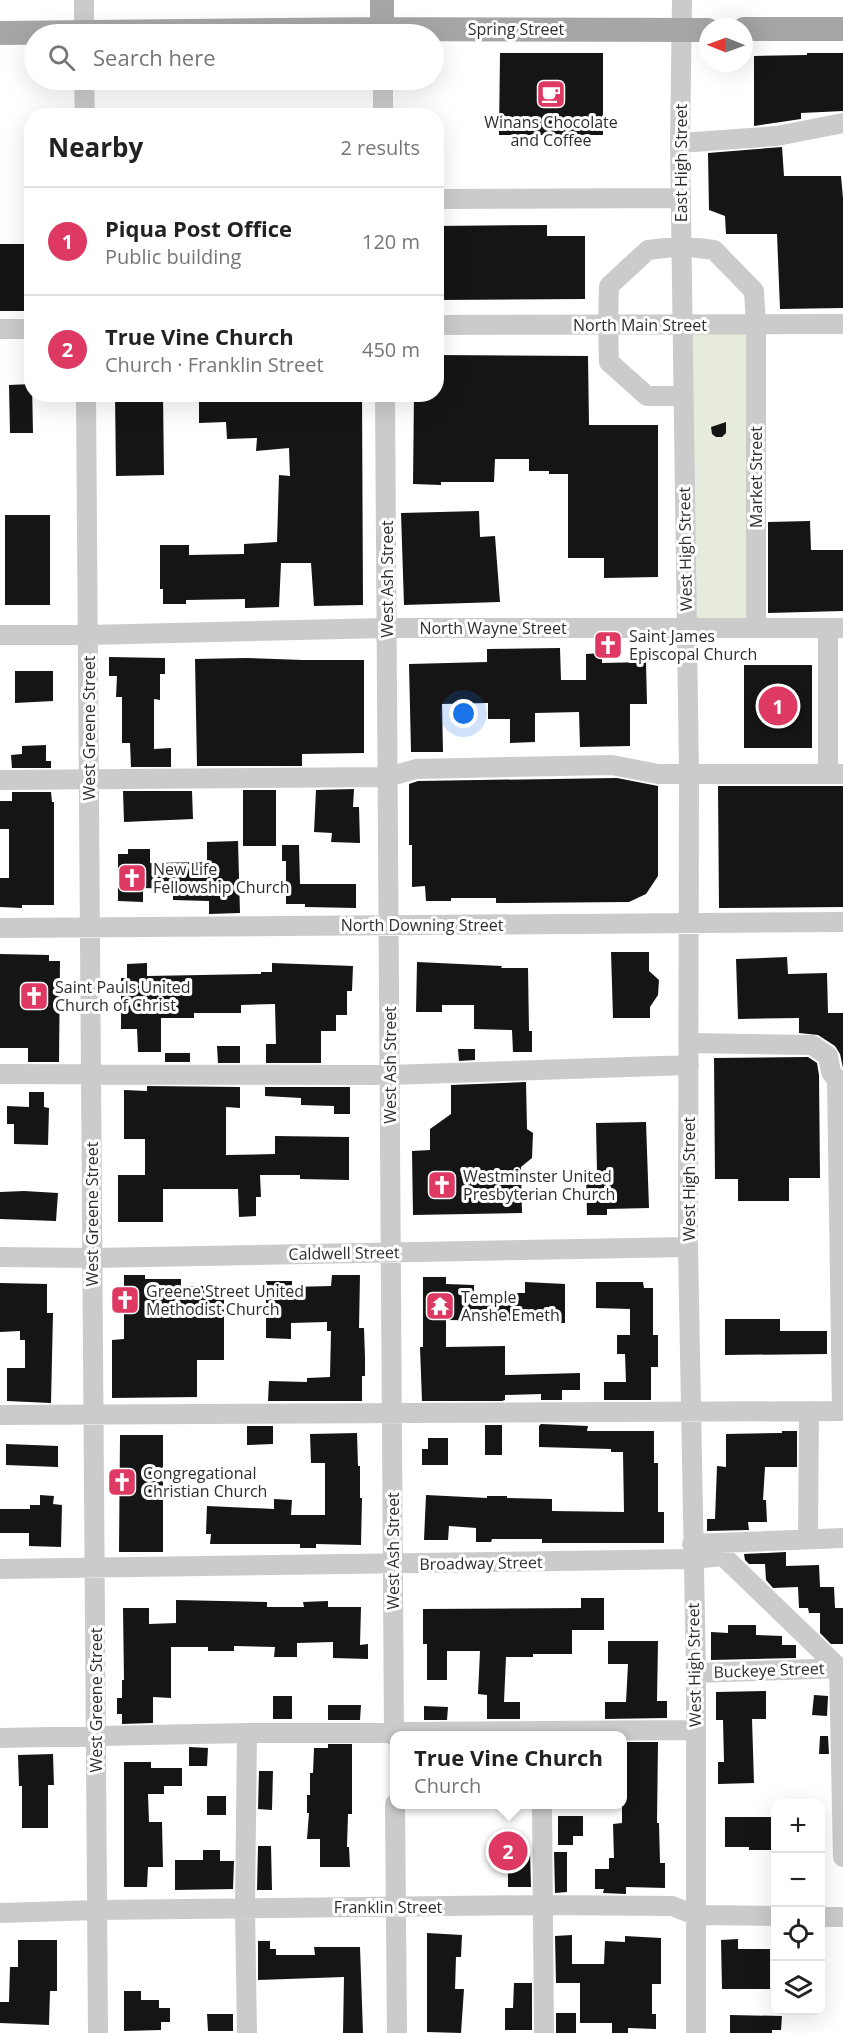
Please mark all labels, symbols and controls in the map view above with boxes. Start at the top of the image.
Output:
street label: Spring Street [468,18,565,40]
north arrow [699,18,753,72]
search box [24,24,444,90]
icon: search [45,41,78,74]
text: Search here [93,42,216,72]
cafe icon: Winans Chocolate and Coffee [535,78,567,110]
street label: East High Street [670,103,692,222]
place label: Winans Chocolate and Coffee [484,111,618,151]
text: Nearby [48,129,143,165]
text: 2 results [340,134,420,161]
text: Piqua Post Office [105,213,292,243]
text: 1 [62,228,73,255]
text: 120 m [362,228,420,255]
text: Public building [105,243,241,270]
street label: North Main Street [573,314,707,336]
text: True Vine Church [105,321,294,351]
text: 2 [62,336,73,363]
text: 450 m [362,336,420,363]
text: Church · Franklin Street [105,351,324,378]
street label: Market Street [745,426,767,528]
street label: West High Street [673,486,697,611]
street label: West Ash Street [376,520,398,638]
street label: North Wayne Street [419,617,567,639]
place label: Saint James Episcopal Church [629,625,757,665]
church icon: Saint James Episcopal Church [592,629,624,661]
street label: West Greene Street [78,655,100,801]
pin: 1 [758,684,798,728]
your location [449,699,478,728]
place label: New Life Fellowship Church [153,858,289,898]
church icon: New Life Fellowship Church [116,862,148,894]
street label: North Downing Street [341,914,504,936]
place label: Saint Pauls United Church of Christ [55,976,191,1016]
church icon: Saint Pauls United Church of Christ [18,980,50,1012]
street label: West Ash Street [379,1006,401,1124]
street label: West High Street [678,1116,700,1241]
street label: West Greene Street [81,1141,103,1287]
place label: Westminster United Presbyterian Church [463,1165,615,1205]
church icon: Westminster United Presbyterian Church [426,1169,458,1201]
street label: Caldwell Street [288,1241,400,1265]
place label: Greene Street United Methodist Church [146,1280,304,1320]
church icon: Greene Street United Methodist Church [109,1284,141,1316]
place label: Temple Anshe Emeth [461,1286,560,1326]
temple icon: Temple Anshe Emeth [424,1290,456,1322]
place label: Congregational Christian Church [143,1462,267,1502]
church icon: Congregational Christian Church [106,1466,138,1498]
street label: West Ash Street [382,1492,404,1610]
street label: Broadway Street [419,1551,543,1575]
street label: West High Street [682,1602,706,1727]
street label: West Greene Street [85,1627,107,1773]
street label: Buckeye Street [713,1657,825,1683]
popup [390,1731,627,1809]
text: True Vine Church [414,1742,603,1772]
text: Church [414,1772,481,1799]
map controls [771,1799,825,2015]
button: + [771,1799,825,1853]
pin: 2 [488,1828,528,1874]
button: − [771,1853,825,1907]
street label: Franklin Street [334,1896,443,1918]
button: locate [771,1907,825,1961]
button: layers [771,1961,825,2015]

